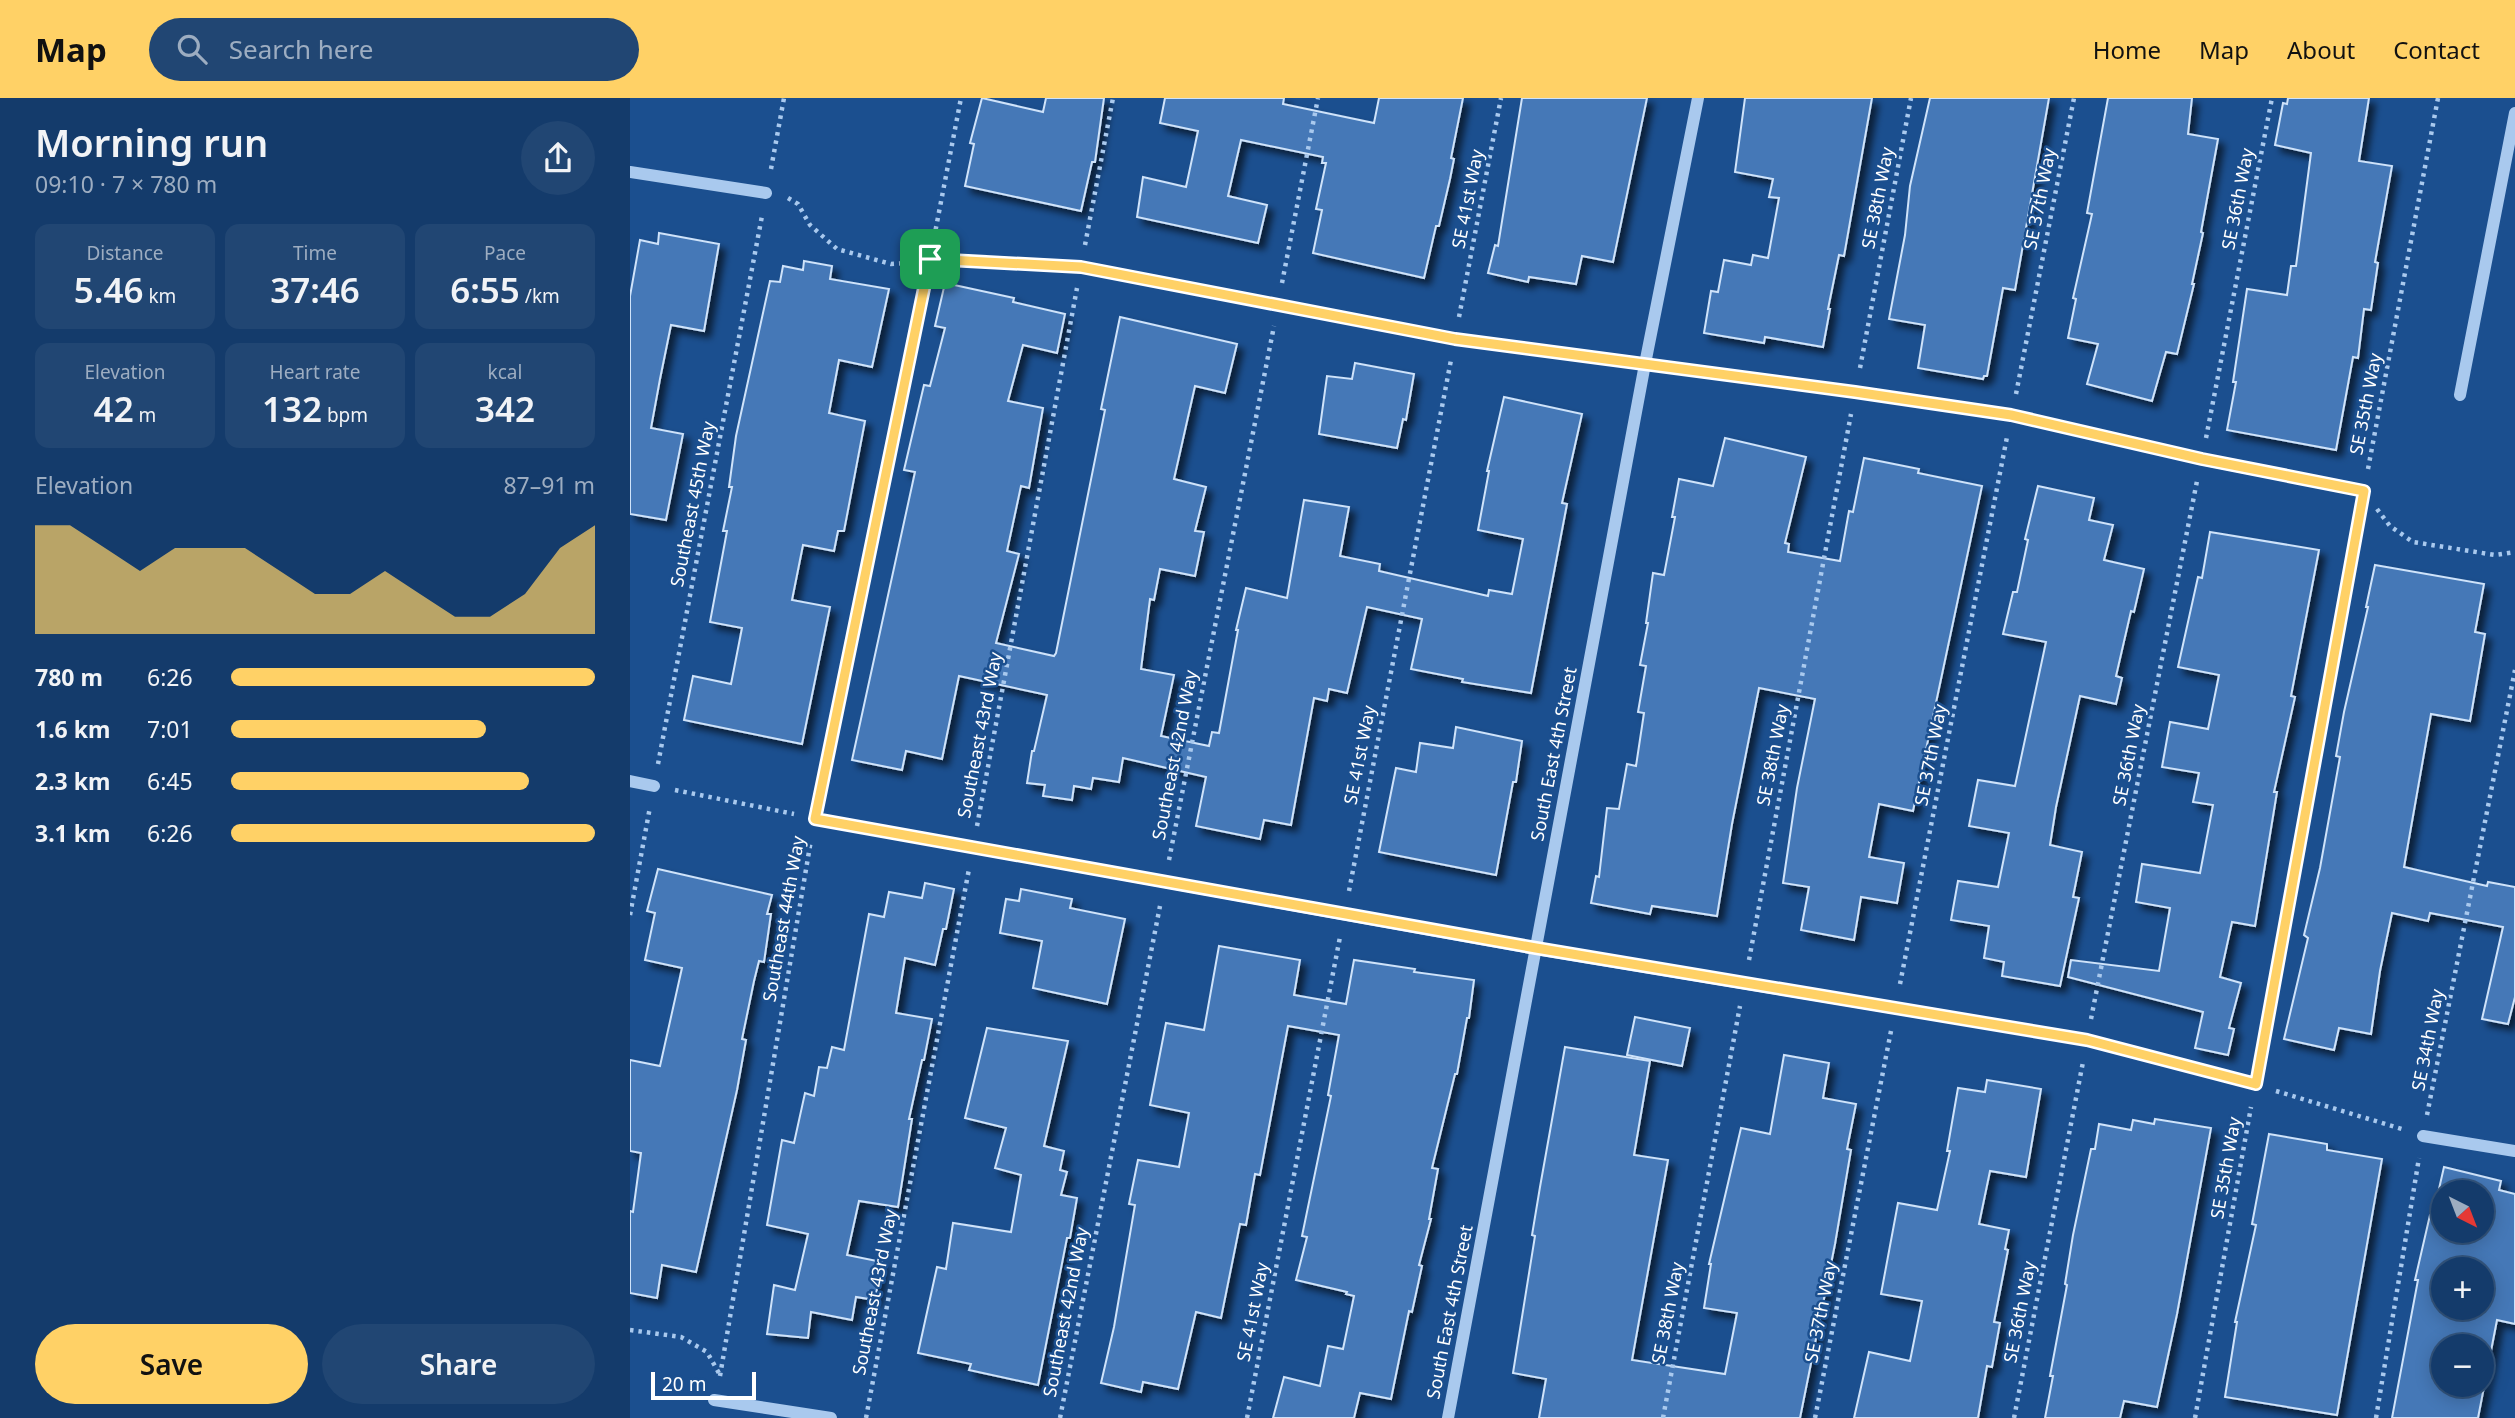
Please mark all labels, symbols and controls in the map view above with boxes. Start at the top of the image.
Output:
search box [149,18,639,81]
text: Map [35,27,107,72]
icon: search [173,30,211,68]
text: Search here [229,31,373,67]
text: Home [2093,33,2161,66]
text: Map [2199,33,2249,66]
text: About [2287,33,2355,66]
text: Contact [2393,33,2480,66]
text: Morning run [35,116,268,168]
button: share [521,121,595,195]
street label: SE 38th Way [1855,144,1899,251]
street label: SE 37th Way [2017,145,2061,252]
street label: SE 36th Way [2215,145,2259,252]
street label: SE 41st Way [1446,146,1489,250]
text: 09:10 · 7 × 780 m [35,168,217,200]
pin [900,229,960,289]
text: Distance [87,240,163,266]
text: Time [293,240,337,266]
text: Pace [484,240,526,266]
icon: arrive [911,240,949,278]
text: 5.46 [74,266,143,313]
text: 37:46 [270,266,360,313]
text: 6:55 [450,266,520,313]
text: km [143,283,176,309]
text: /km [520,283,560,309]
street label: SE 35th Way [2343,350,2387,457]
text: Elevation [84,359,166,385]
text: Heart rate [270,359,360,385]
text: kcal [488,359,522,385]
text: 42 [94,385,134,432]
text: 132 [262,385,322,432]
text: 342 [475,385,535,432]
text: m [134,402,156,428]
text: bpm [322,402,368,428]
street label: Southeast 45th Way [664,418,720,589]
text: Elevation [35,469,133,501]
text: 87–91 m [503,469,595,501]
street label: Southeast 43rd Way [951,649,1007,820]
text: 780 m [35,661,103,693]
text: 6:26 [147,661,193,693]
street label: South East 4th Street [1524,664,1582,843]
street label: Southeast 42nd Way [1146,667,1202,842]
street label: SE 38th Way [1750,701,1794,808]
street label: SE 37th Way [1908,701,1952,808]
street label: SE 36th Way [2106,701,2150,808]
street label: SE 41st Way [1338,702,1381,806]
text: 1.6 km [35,713,110,745]
text: 7:01 [147,713,193,745]
text: 2.3 km [35,765,110,797]
text: 6:45 [147,765,193,797]
text: 3.1 km [35,817,110,849]
text: 6:26 [147,817,193,849]
street label: Southeast 44th Way [757,833,810,1004]
street label: SE 34th Way [2405,986,2449,1093]
street label: SE 35th Way [2204,1114,2246,1221]
north arrow [2431,1180,2494,1242]
map controls [2431,1180,2494,1397]
street label: Southeast 43rd Way [846,1206,902,1377]
street label: South East 4th Street [1420,1222,1478,1401]
street label: Southeast 42nd Way [1037,1224,1093,1399]
button: + [2431,1257,2494,1320]
street label: SE 37th Way [1798,1258,1842,1365]
street label: SE 36th Way [1997,1258,2041,1365]
street label: SE 41st Way [1231,1259,1274,1363]
street label: SE 38th Way [1645,1259,1689,1366]
button: Save [35,1324,308,1404]
button: Share [322,1324,595,1404]
button: − [2431,1334,2494,1397]
scale bar [651,1369,756,1401]
text: 20 m [662,1371,706,1397]

